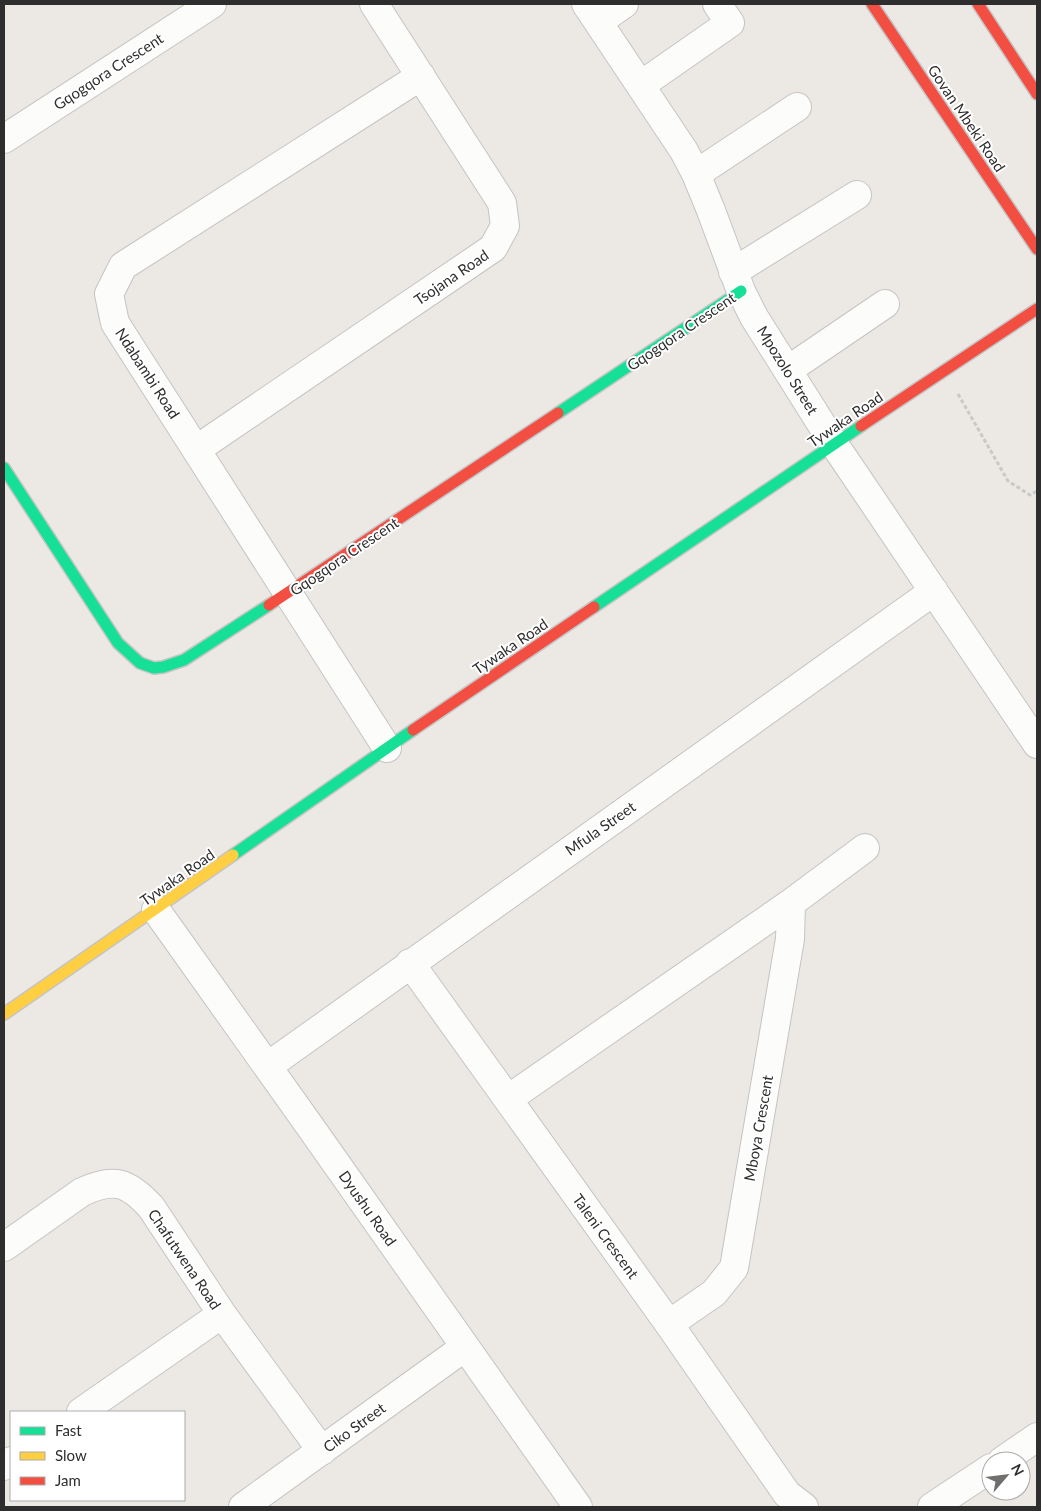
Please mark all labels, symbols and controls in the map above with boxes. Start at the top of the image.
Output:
street label: Gqogqora Crescent [50,29,167,113]
street label: Govan Mbeki Road [925,61,1009,175]
street label: Tsojana Road [410,245,492,309]
street label: Gqogqora Crescent [623,288,739,374]
street label: Mpozolo Street [754,322,823,418]
street label: Ndabambi Road [112,324,184,422]
street label: Tywaka Road [804,387,886,451]
street label: Gqogqora Crescent [286,513,402,599]
street label: Tywaka Road [469,614,551,678]
street label: Mfula Street [561,797,639,859]
street label: Tywaka Road [136,845,218,909]
street label: Mboya Crescent [740,1073,776,1182]
street label: Dyushu Road [335,1167,401,1249]
street label: Taleni Crescent [569,1190,643,1282]
street label: Chafutwena Road [145,1205,225,1313]
street label: Ciko Street [319,1398,389,1456]
legend [10,1411,185,1501]
text: Fast [55,1421,82,1439]
text: Slow [55,1446,87,1464]
north arrow [981,1451,1031,1501]
text: N [1008,1461,1028,1478]
text: Jam [55,1471,81,1489]

